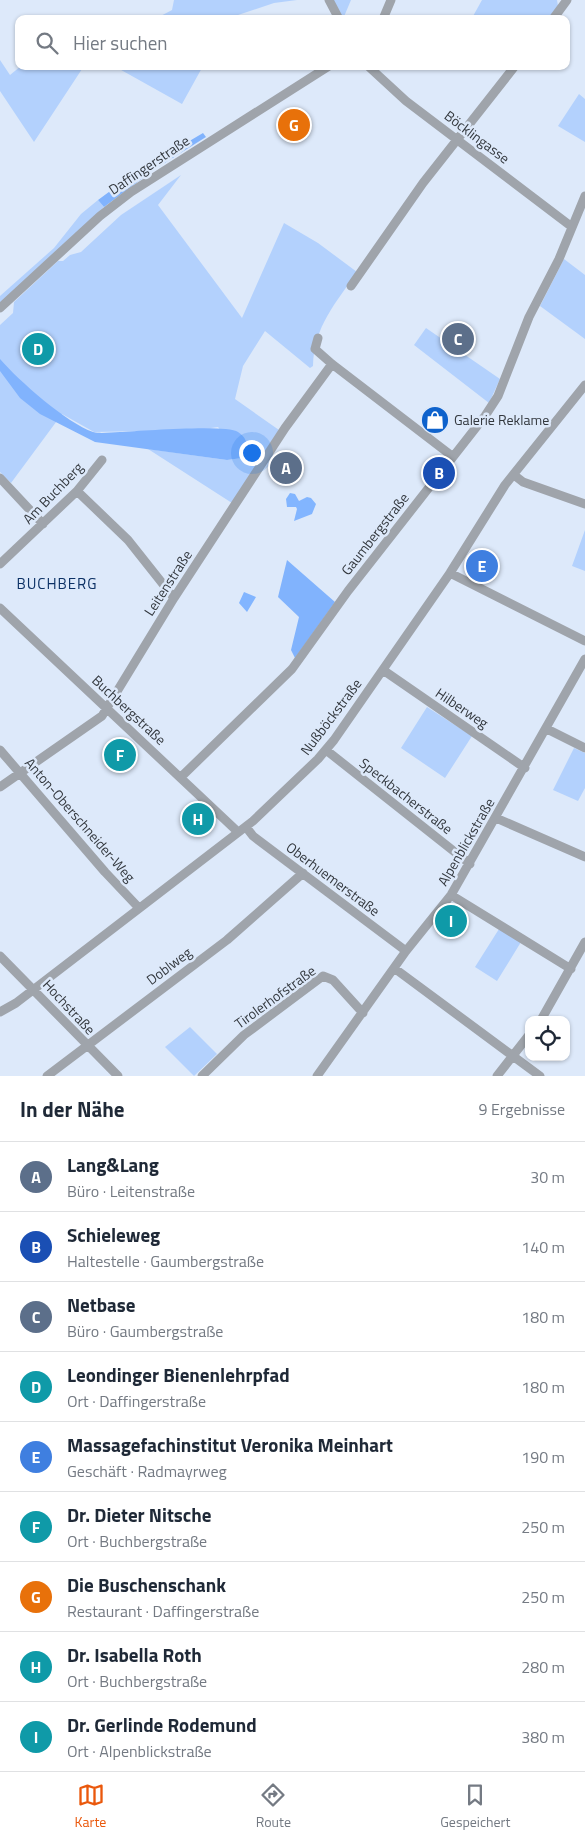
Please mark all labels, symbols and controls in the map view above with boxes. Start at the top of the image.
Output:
search box [15,15,570,70]
text: Hier suchen [73,28,168,57]
icon: search [33,29,61,57]
street label: Böcklingasse [440,105,514,168]
pin: G [278,106,310,144]
street label: Daffingerstraße [104,130,193,199]
pin: C [442,320,474,358]
pin: D [22,330,54,368]
shop icon: Galerie Reklame [420,405,450,435]
place label: Galerie Reklame [454,409,549,430]
your location [239,440,265,466]
pin: A [270,449,302,487]
pin: B [423,454,455,492]
street label: Am Buchberg [18,457,88,528]
street label: Gaumbergstraße [336,488,414,579]
street label: Leitenstraße [138,546,197,620]
pin: E [466,547,498,585]
district label: BUCHBERG [16,572,98,595]
street label: Buchbergstraße [88,670,171,750]
street label: Nußböckstraße [295,674,366,759]
street label: Hilberweg [432,682,493,733]
pin: F [104,736,136,774]
street label: Speckbacherstraße [355,752,457,839]
street label: Anton-Oberschneider-Weg [20,753,140,887]
street label: Alpenblickstraße [432,794,499,890]
pin: H [182,800,214,838]
street label: Oberhuemerstraße [282,836,385,921]
pin: I [435,902,467,940]
street label: Doblweg [142,942,196,990]
street label: Tirolerhofstraße [230,960,320,1033]
street label: Hochstraße [38,974,101,1039]
map controls [525,1016,570,1061]
button: locate [525,1016,570,1061]
text: In der Nähe [20,1093,125,1125]
text: 9 Ergebnisse [478,1097,565,1121]
text: Lang&Lang [67,1150,159,1179]
text: A [31,1165,41,1189]
text: 30 m [530,1165,565,1189]
text: Büro · Leitenstraße [67,1179,195,1203]
text: Schieleweg [67,1220,160,1249]
text: B [31,1235,41,1259]
text: 140 m [521,1235,565,1259]
text: Haltestelle · Gaumbergstraße [67,1249,264,1273]
text: Netbase [67,1290,135,1319]
text: C [32,1305,40,1329]
text: 180 m [521,1305,565,1329]
text: Büro · Gaumbergstraße [67,1319,223,1343]
text: Leondinger Bienenlehrpfad [67,1360,290,1389]
text: D [31,1375,41,1399]
text: 180 m [521,1375,565,1399]
text: Ort · Daffingerstraße [67,1389,206,1413]
text: Massagefachinstitut Veronika Meinhart [67,1430,393,1459]
text: E [32,1445,40,1469]
text: 190 m [521,1445,565,1469]
text: Geschäft · Radmayrweg [67,1459,227,1483]
text: Dr. Dieter Nitsche [67,1500,211,1529]
text: F [32,1515,40,1539]
text: 250 m [521,1515,565,1539]
text: Ort · Buchbergstraße [67,1529,207,1553]
text: Die Buschenschank [67,1570,226,1599]
text: G [31,1585,41,1609]
text: 250 m [521,1585,565,1609]
text: Restaurant · Daffingerstraße [67,1599,259,1623]
text: Dr. Isabella Roth [67,1640,202,1669]
text: H [31,1655,41,1679]
text: 280 m [521,1655,565,1679]
text: Ort · Buchbergstraße [67,1669,207,1693]
text: Dr. Gerlinde Rodemund [67,1710,257,1739]
text: I [34,1725,38,1749]
text: 380 m [521,1725,565,1749]
text: Ort · Alpenblickstraße [67,1739,212,1763]
tab: Karte [75,1781,106,1832]
tab: Route [256,1781,291,1832]
tab: Gespeichert [440,1781,510,1832]

